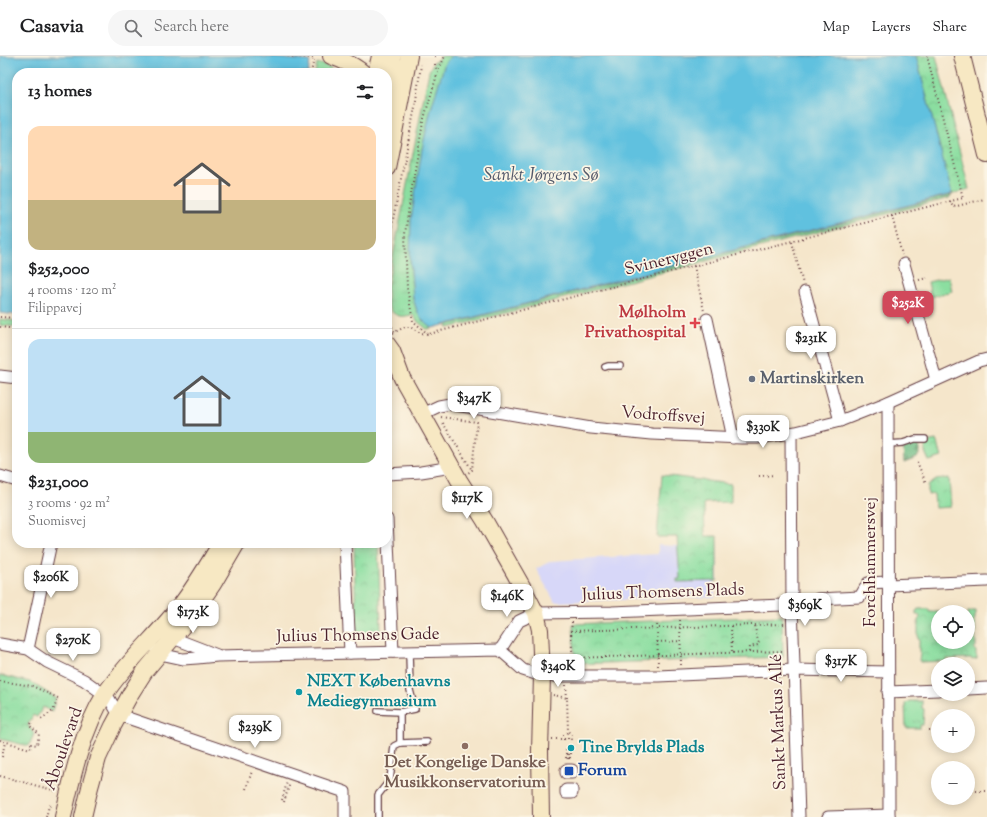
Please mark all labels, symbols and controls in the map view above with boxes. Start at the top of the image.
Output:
search box [108,10,388,46]
text: Casavia [20,14,84,41]
icon: search [122,17,144,39]
text: Search here [154,17,229,38]
text: Map [823,18,850,38]
text: Layers [872,18,910,38]
text: Share [932,18,967,38]
text: 13 homes [28,80,92,104]
icon: filters [354,81,376,103]
icon: home [166,152,238,224]
water label: Sankt Jørgens Sø [483,163,599,189]
street label: Svineryggen [622,237,716,283]
text: $252,000 [28,258,90,282]
text: 4 rooms · 120 m² [28,282,116,300]
pin: $252K [880,291,936,325]
text: $252K [892,295,924,313]
text: Filippavej [28,300,82,318]
place label: Mølholm Privathospital [585,301,687,345]
marker: Mølholm Privathospital [689,317,701,329]
pin: $231K [783,326,839,360]
text: $231K [795,330,827,348]
icon: home [166,365,238,437]
place label: Martinskirken [760,367,865,391]
marker: Martinskirken [747,374,757,384]
pin: $347K [446,386,502,420]
text: $347K [457,390,491,408]
street label: Vodroffsvej [620,401,706,431]
pin: $330K [735,415,791,449]
text: $330K [746,419,780,437]
text: $231,000 [28,471,88,495]
pin: $117K [439,486,495,520]
text: $117K [451,490,483,508]
text: 3 rooms · 92 m² [28,495,110,513]
street label: Forchhammersvej [859,497,883,627]
text: Suomisvej [28,513,86,531]
pin: $206K [23,565,79,599]
text: $206K [33,569,69,587]
street label: Julius Thomsens Plads [580,578,745,608]
pin: $146K [479,584,535,618]
text: $146K [490,588,524,606]
pin: $369K [777,593,833,627]
text: $369K [788,597,822,615]
pin: $173K [165,600,221,634]
text: $173K [177,604,209,622]
map controls [931,605,975,805]
button: locate [931,605,975,649]
street label: Julius Thomsens Gade [275,623,440,649]
pin: $270K [45,628,101,662]
text: $270K [55,632,91,650]
pin: $317K [813,649,869,683]
street label: Sankt Markus Allé [765,653,793,790]
text: $317K [825,653,857,671]
pin: $340K [530,654,586,688]
button: layers [931,657,975,701]
text: $340K [541,658,575,676]
place label: NEXT Københavns Mediegymnasium [307,670,451,714]
marker: NEXT Københavns Mediegymnasium [294,687,304,697]
street label: Åboulevard [39,704,90,794]
button: + [931,709,975,753]
pin: $239K [227,715,283,749]
text: $239K [238,719,272,737]
place label: Tine Brylds Plads [579,736,705,760]
marker: Det Kongelige Danske Musikkonservatorium [460,741,470,751]
marker: Tine Brylds Plads [566,743,576,753]
place label: Det Kongelige Danske Musikkonservatorium [384,751,547,795]
place label: Forum [578,759,628,783]
button: − [931,761,975,805]
marker: Forum [563,765,575,777]

